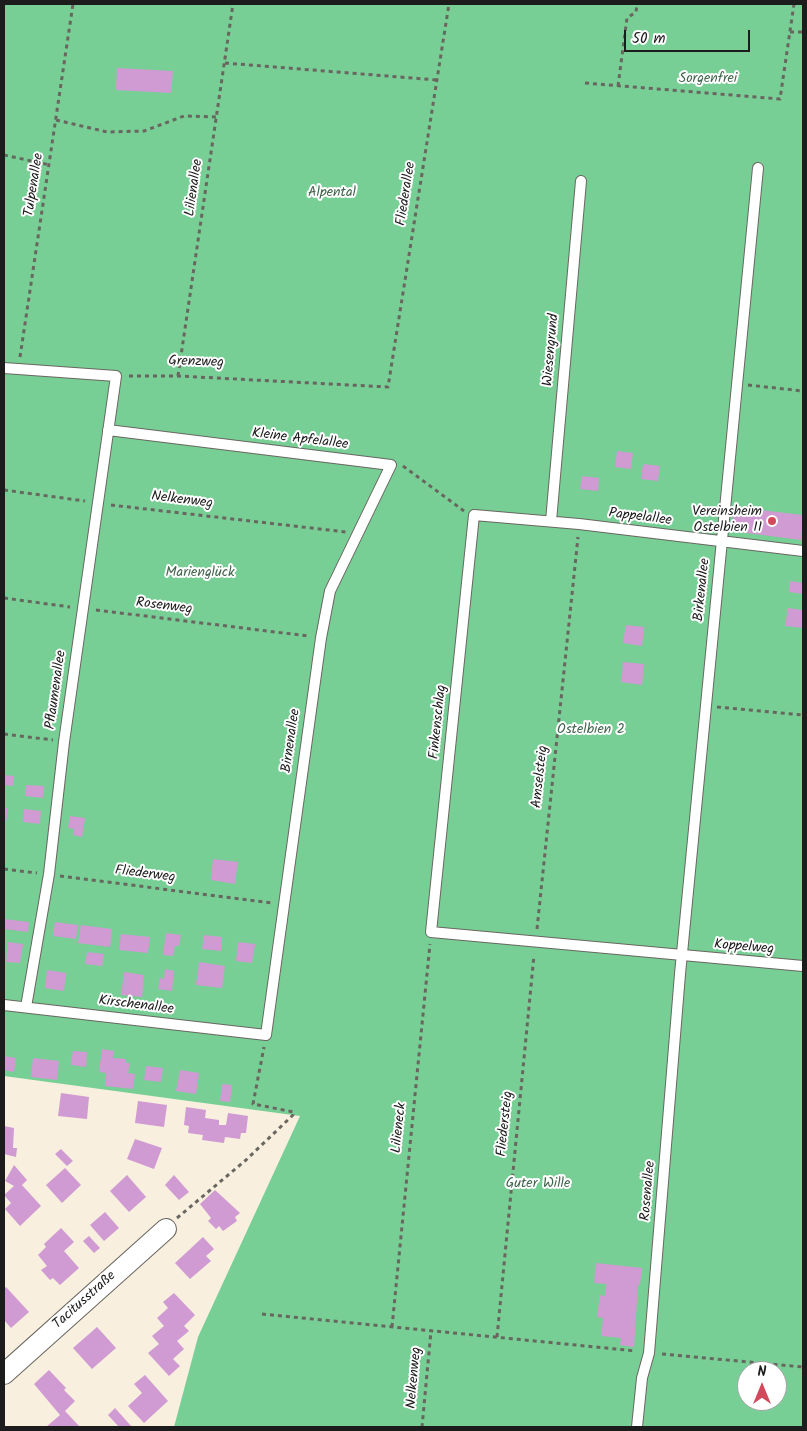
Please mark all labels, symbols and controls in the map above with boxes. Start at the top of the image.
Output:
scale bar [627,20,753,52]
text: 50 m [632,27,666,51]
park label: Sorgenfrei [679,72,737,88]
street label: Tulpenallee [22,152,48,218]
street label: Lilienallee [183,158,207,218]
street label: Fliederallee [394,161,420,227]
park label: Alpental [308,186,356,202]
street label: Wiesengrund [540,313,564,387]
street label: Grenzweg [168,354,224,372]
street label: Kleine Apfelallee [251,426,349,454]
street label: Nelkenweg [150,489,214,513]
place label: Vereinsheim Ostelbien II [692,505,762,538]
street label: Pappelallee [608,506,672,530]
marker: Vereinsheim Ostelbien II [766,515,778,527]
street label: Birkenallee [691,558,715,622]
park label: Marienglück [166,566,234,582]
street label: Rosenweg [135,595,193,619]
street label: Pflaumenallee [43,649,71,731]
street label: Finkenschlag [427,684,451,760]
street label: Birnenallee [279,708,305,774]
park label: Ostelbien 2 [557,723,625,739]
street label: Amselsteig [529,745,553,809]
street label: Fliederweg [114,863,176,887]
street label: Koppelweg [713,937,775,959]
street label: Kirschenallee [97,993,175,1019]
street label: Fliedersteig [494,1090,518,1158]
street label: Lilieneck [389,1102,411,1154]
street label: Rosenallee [638,1160,660,1222]
park label: Guter Wille [506,1177,570,1193]
street label: Tacitusstraße [50,1268,120,1334]
street label: Nelkenweg [404,1346,426,1410]
north arrow [737,1361,787,1411]
text: N [758,1361,766,1383]

